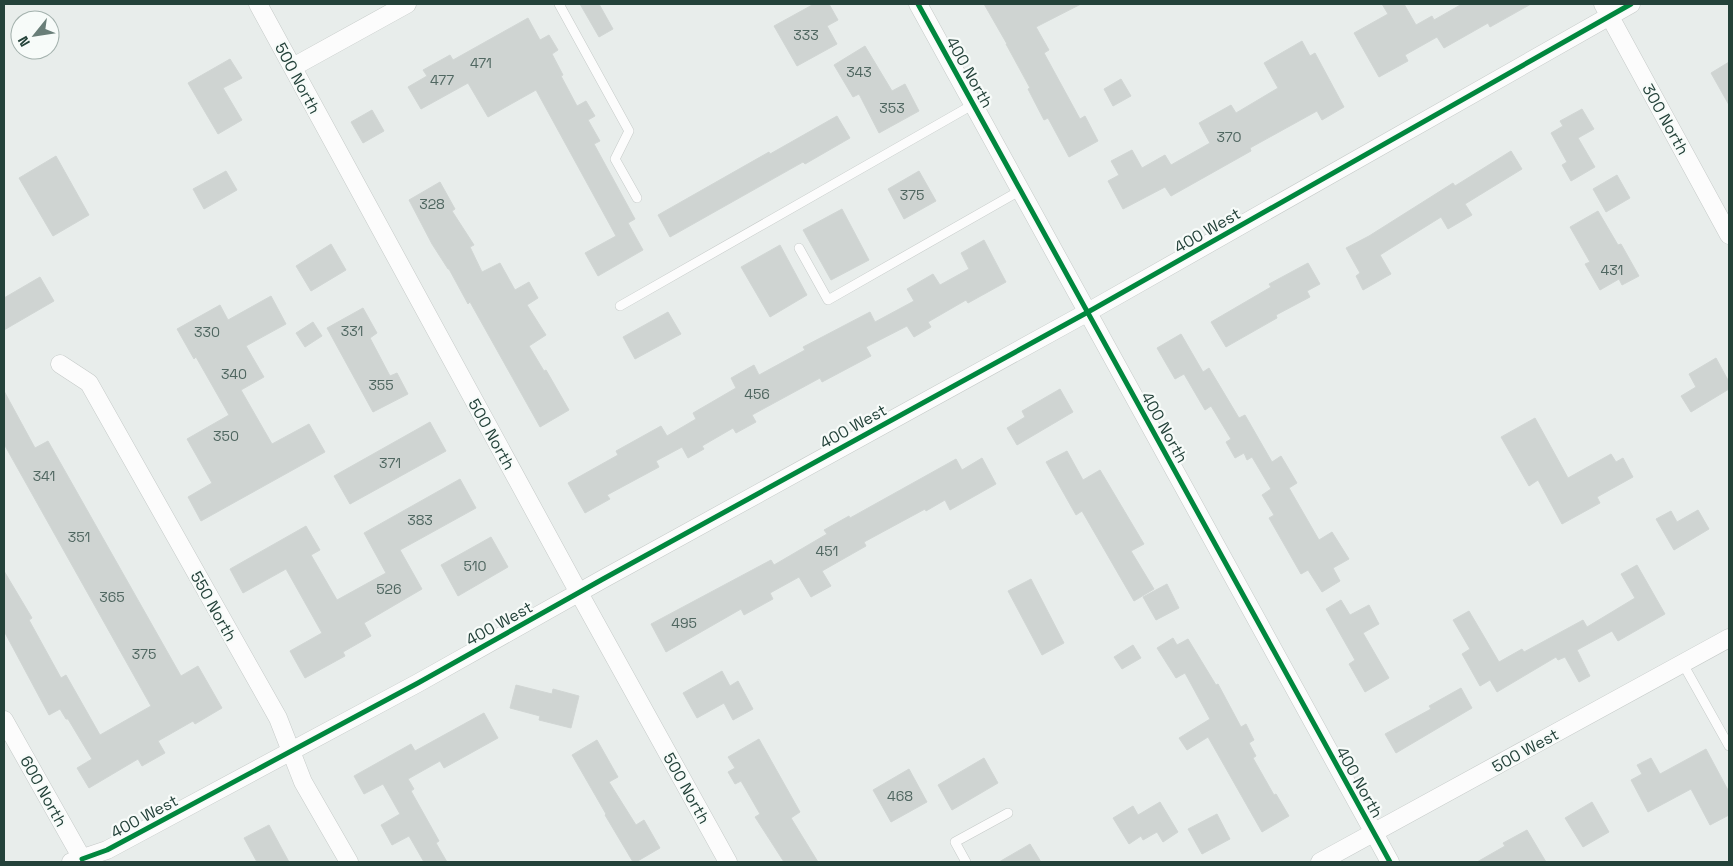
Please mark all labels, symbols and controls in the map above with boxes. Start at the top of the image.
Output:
north arrow [10,10,60,60]
house number: 333 [793,26,819,44]
text: N [14,33,34,50]
street label: 400 North [941,33,998,112]
street label: 500 North [270,39,325,118]
house number: 471 [470,54,492,72]
house number: 343 [846,63,872,81]
house number: 477 [430,71,454,89]
street label: 300 North [1637,80,1694,158]
house number: 353 [879,99,905,117]
house number: 370 [1216,128,1242,146]
house number: 375 [900,186,924,204]
house number: 328 [419,195,445,213]
street label: 400 West [1170,203,1244,258]
house number: 431 [1601,261,1623,279]
house number: 331 [341,322,363,340]
house number: 330 [194,323,220,341]
house number: 340 [221,365,247,383]
house number: 355 [368,376,394,394]
house number: 456 [744,385,770,403]
street label: 400 North [1136,388,1193,467]
street label: 500 North [463,395,520,473]
street label: 400 West [816,399,890,453]
house number: 350 [213,427,239,445]
house number: 371 [379,454,401,472]
house number: 341 [33,467,55,485]
house number: 383 [407,511,433,529]
house number: 351 [68,528,90,546]
house number: 451 [816,542,838,560]
house number: 510 [463,557,487,575]
street label: 550 North [186,567,241,645]
house number: 526 [376,580,402,598]
house number: 365 [99,588,125,606]
street label: 400 West [462,596,536,650]
house number: 495 [671,614,697,632]
house number: 375 [132,645,156,663]
street label: 500 West [1488,724,1562,777]
street label: 400 North [1331,743,1388,822]
street label: 500 North [658,749,715,827]
street label: 600 North [15,752,72,831]
house number: 468 [887,787,913,805]
street label: 400 West [107,790,182,843]

